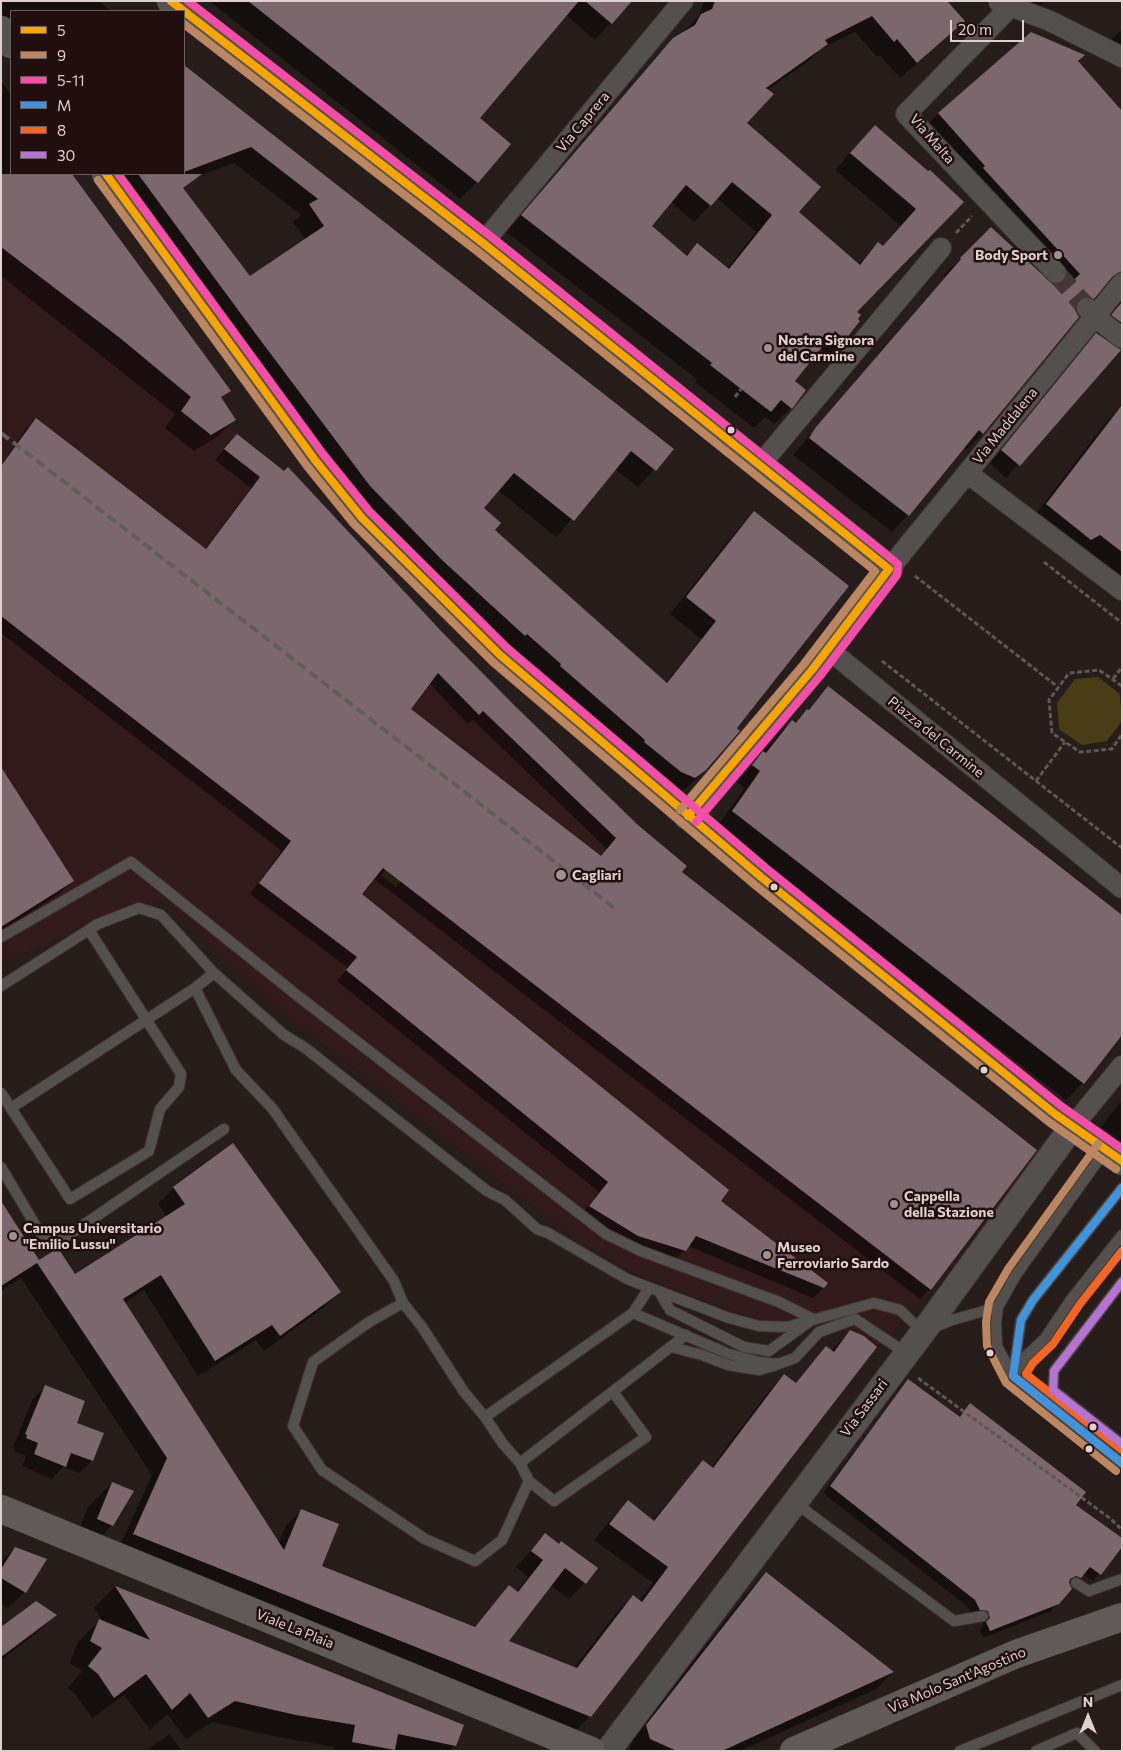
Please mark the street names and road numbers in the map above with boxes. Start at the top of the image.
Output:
street label: Via Caprera [553,88,613,156]
street label: Via Malta [906,111,958,167]
street label: Via Maddalena [969,384,1041,468]
street label: Piazza del Carmine [884,693,988,781]
street label: Via Sassari [837,1376,891,1440]
street label: Viale La Plaia [253,1606,337,1652]
street label: Via Molo Sant'Agostino [886,1643,1028,1717]

